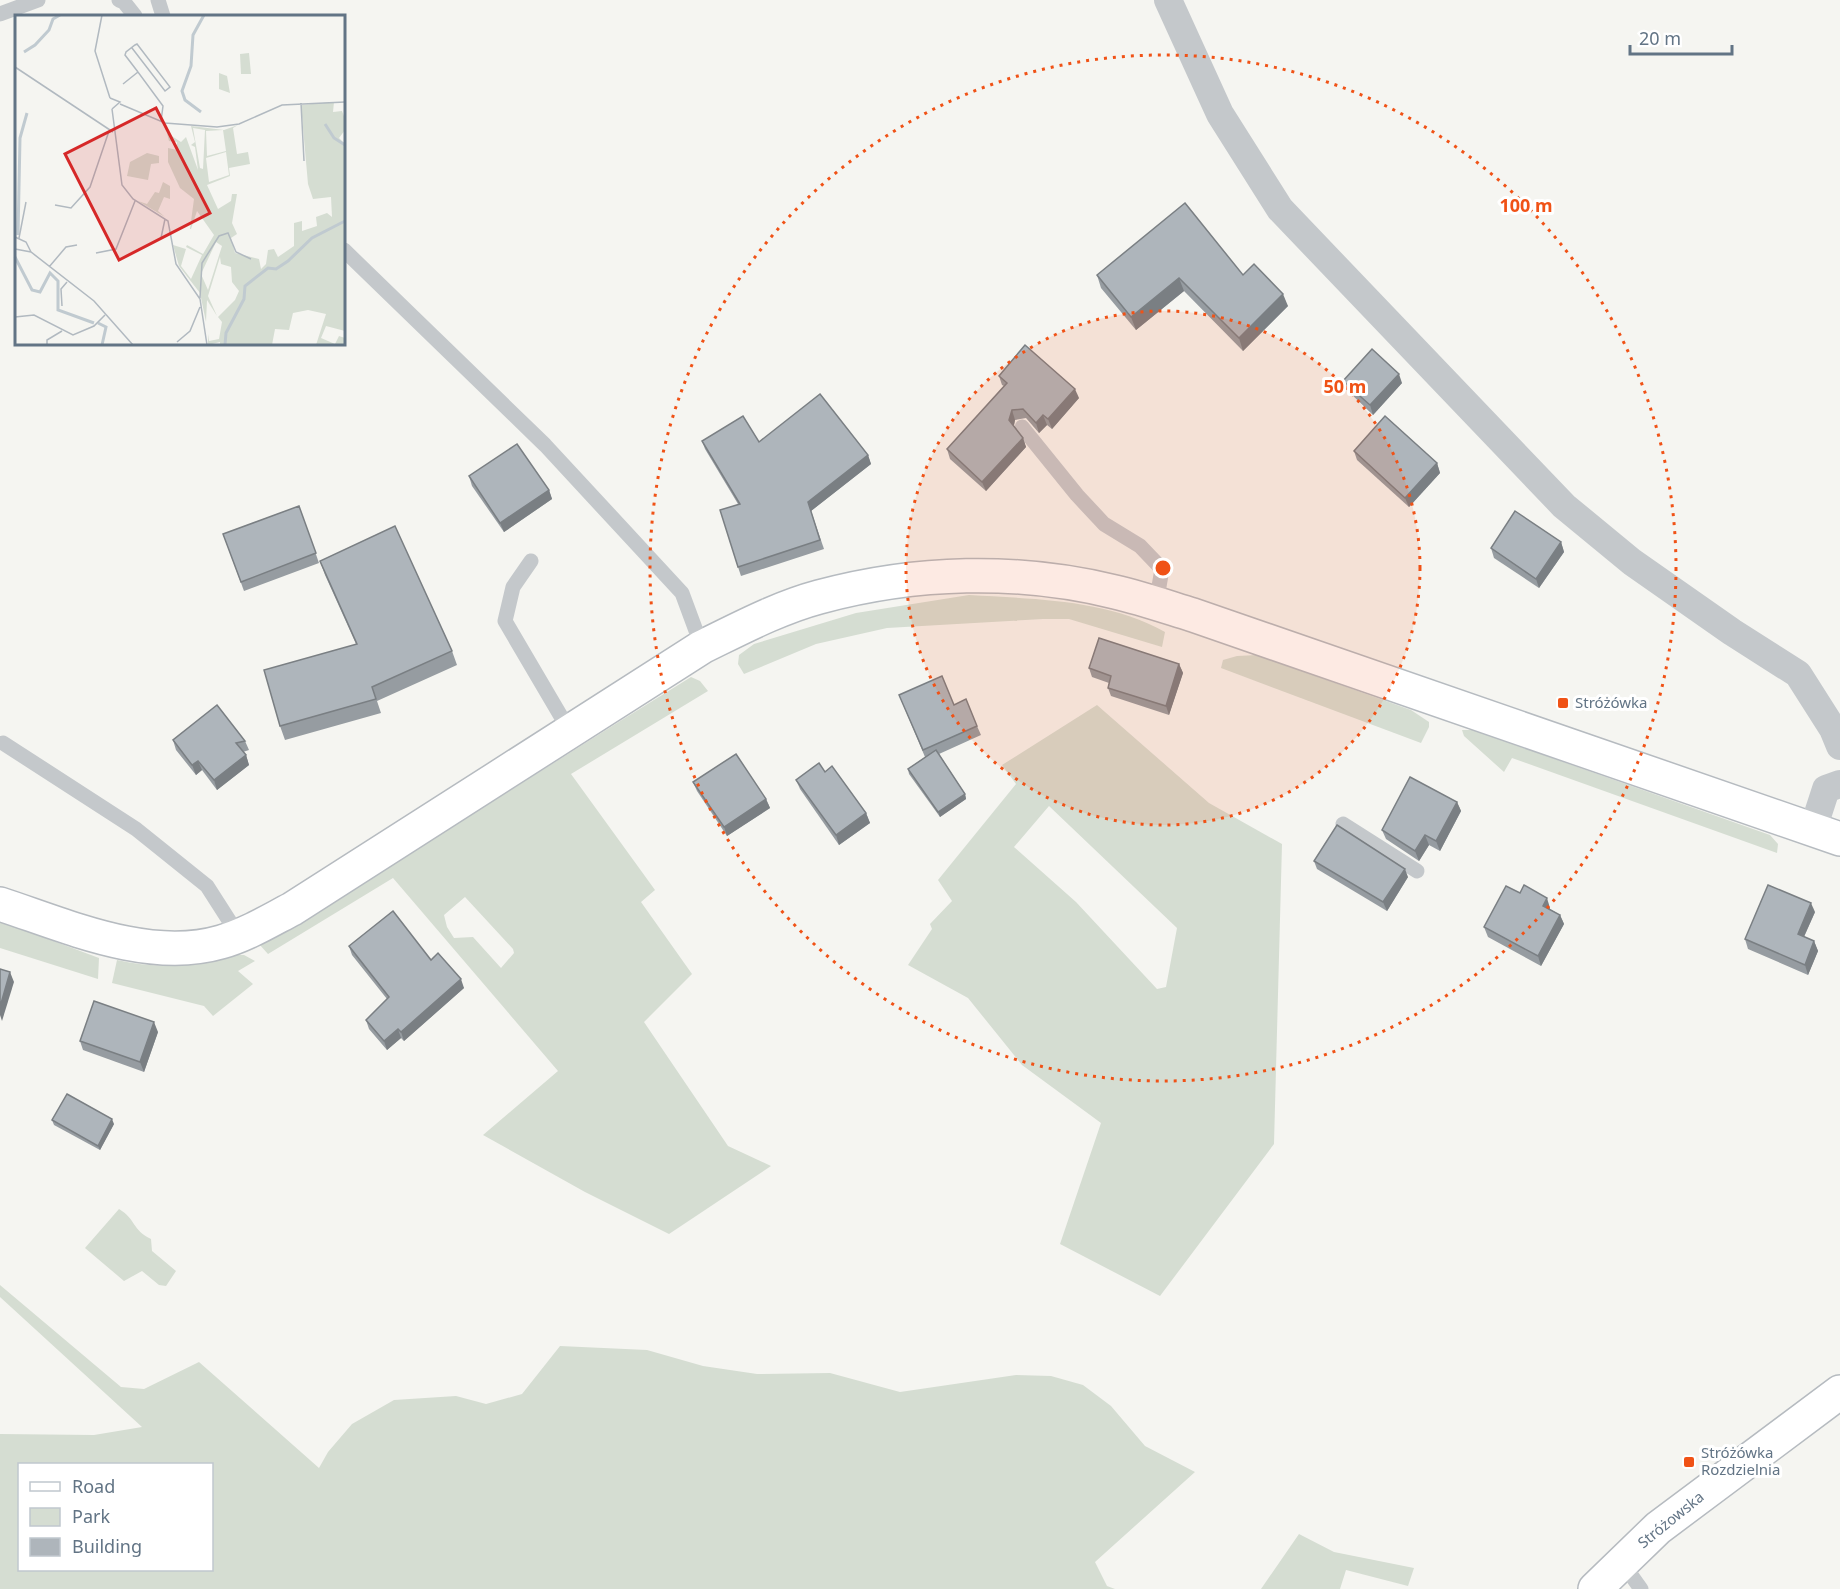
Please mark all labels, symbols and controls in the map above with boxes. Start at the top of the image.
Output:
inset map [15,15,345,345]
scale bar [1630,18,1732,56]
text: 20 m [1639,26,1681,50]
text: 100 m [1499,193,1553,217]
text: 50 m [1324,374,1366,398]
centre of rings [1153,558,1173,578]
place label: Stróżówka [1575,692,1648,712]
marker: Stróżówka [1556,696,1570,710]
place label: Stróżówka Rozdzielnia [1701,1442,1780,1479]
marker: Stróżówka Rozdzielnia [1682,1455,1696,1469]
legend [18,1463,213,1571]
text: Road [72,1474,115,1498]
street label: Stróżowska [1633,1486,1708,1552]
text: Park [72,1504,110,1528]
text: Building [72,1534,142,1558]

